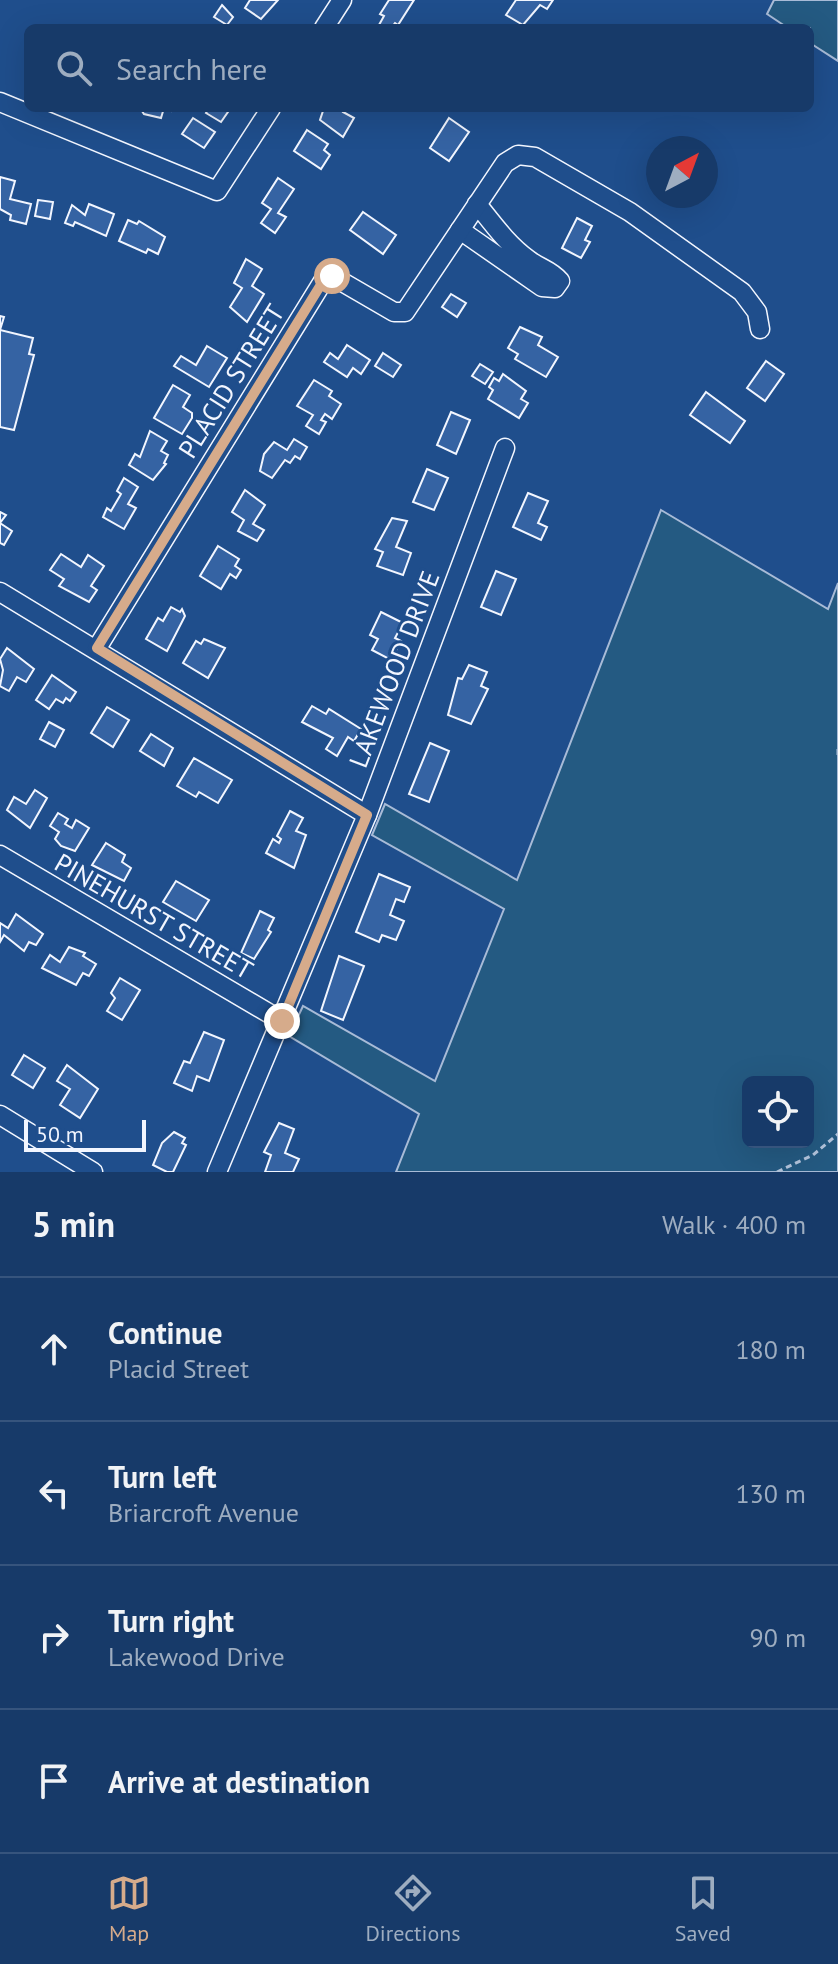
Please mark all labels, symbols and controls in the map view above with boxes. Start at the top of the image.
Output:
search box [24,24,814,112]
icon: search [52,46,96,90]
text: Search here [116,49,267,88]
north arrow [646,136,718,208]
route start [314,258,350,294]
street label: PLACID STREET [171,298,291,464]
street label: LAKEWOOD DRIVE [341,566,447,772]
street label: PINEHURST STREET [49,846,259,986]
route end [264,1003,300,1039]
map controls [742,1076,814,1148]
button: locate [742,1076,814,1148]
scale bar [24,1116,146,1152]
text: 50 m [36,1120,84,1148]
text: 5 min [32,1202,115,1246]
text: Walk · 400 m [662,1208,806,1241]
text: Continue [108,1313,222,1352]
icon: ahead [32,1327,76,1371]
text: 180 m [735,1333,806,1366]
text: Placid Street [108,1352,249,1385]
text: Turn left [108,1457,216,1496]
icon: left [32,1471,76,1515]
text: 130 m [735,1477,806,1510]
text: Briarcroft Avenue [108,1496,299,1529]
text: Turn right [108,1601,234,1640]
icon: right [32,1615,76,1659]
text: 90 m [750,1621,806,1654]
text: Lakewood Drive [108,1640,285,1673]
icon: arrive [32,1759,76,1803]
text: Arrive at destination [108,1762,370,1801]
tab: Map [107,1871,151,1947]
tab: Directions [365,1871,461,1947]
tab: Saved [675,1871,731,1947]

